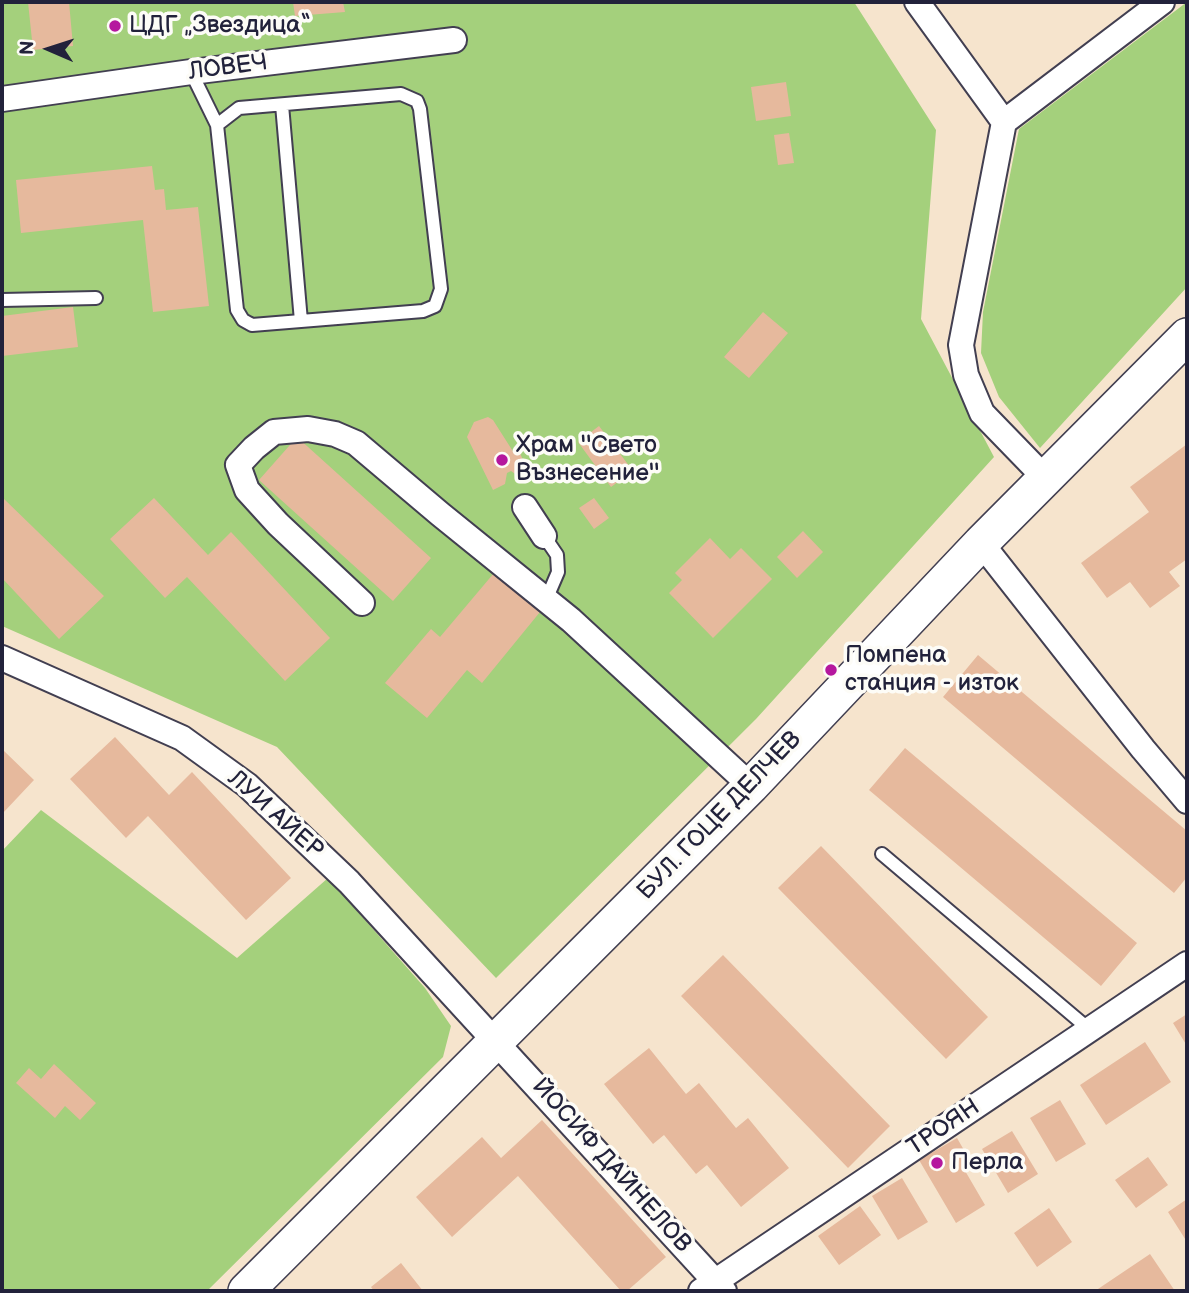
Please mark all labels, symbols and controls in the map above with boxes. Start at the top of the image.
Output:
place label: ЦДГ „Звездица“ [129,12,311,40]
north arrow [14,14,84,84]
marker: ЦДГ „Звездица“ [107,18,123,34]
text: N [16,40,39,56]
street label: ЛОВЕЧ [187,49,269,87]
place label: Храм ''Свето Възнесение'' [516,432,659,488]
marker: Храм ''Свето Възнесение'' [494,452,510,468]
place label: Помпена станция - изток [845,642,1019,698]
marker: Помпена станция - изток [823,662,839,678]
street label: БУЛ. ГОЦЕ ДЕЛЧЕВ [632,726,808,906]
street label: ЛУИ АЙЕР [221,765,329,865]
street label: ЙОСИФ ДАЙНЕЛОВ [525,1073,697,1259]
street label: ТРОЯН [902,1093,986,1163]
place label: Перла [951,1149,1023,1177]
marker: Перла [929,1155,945,1171]

